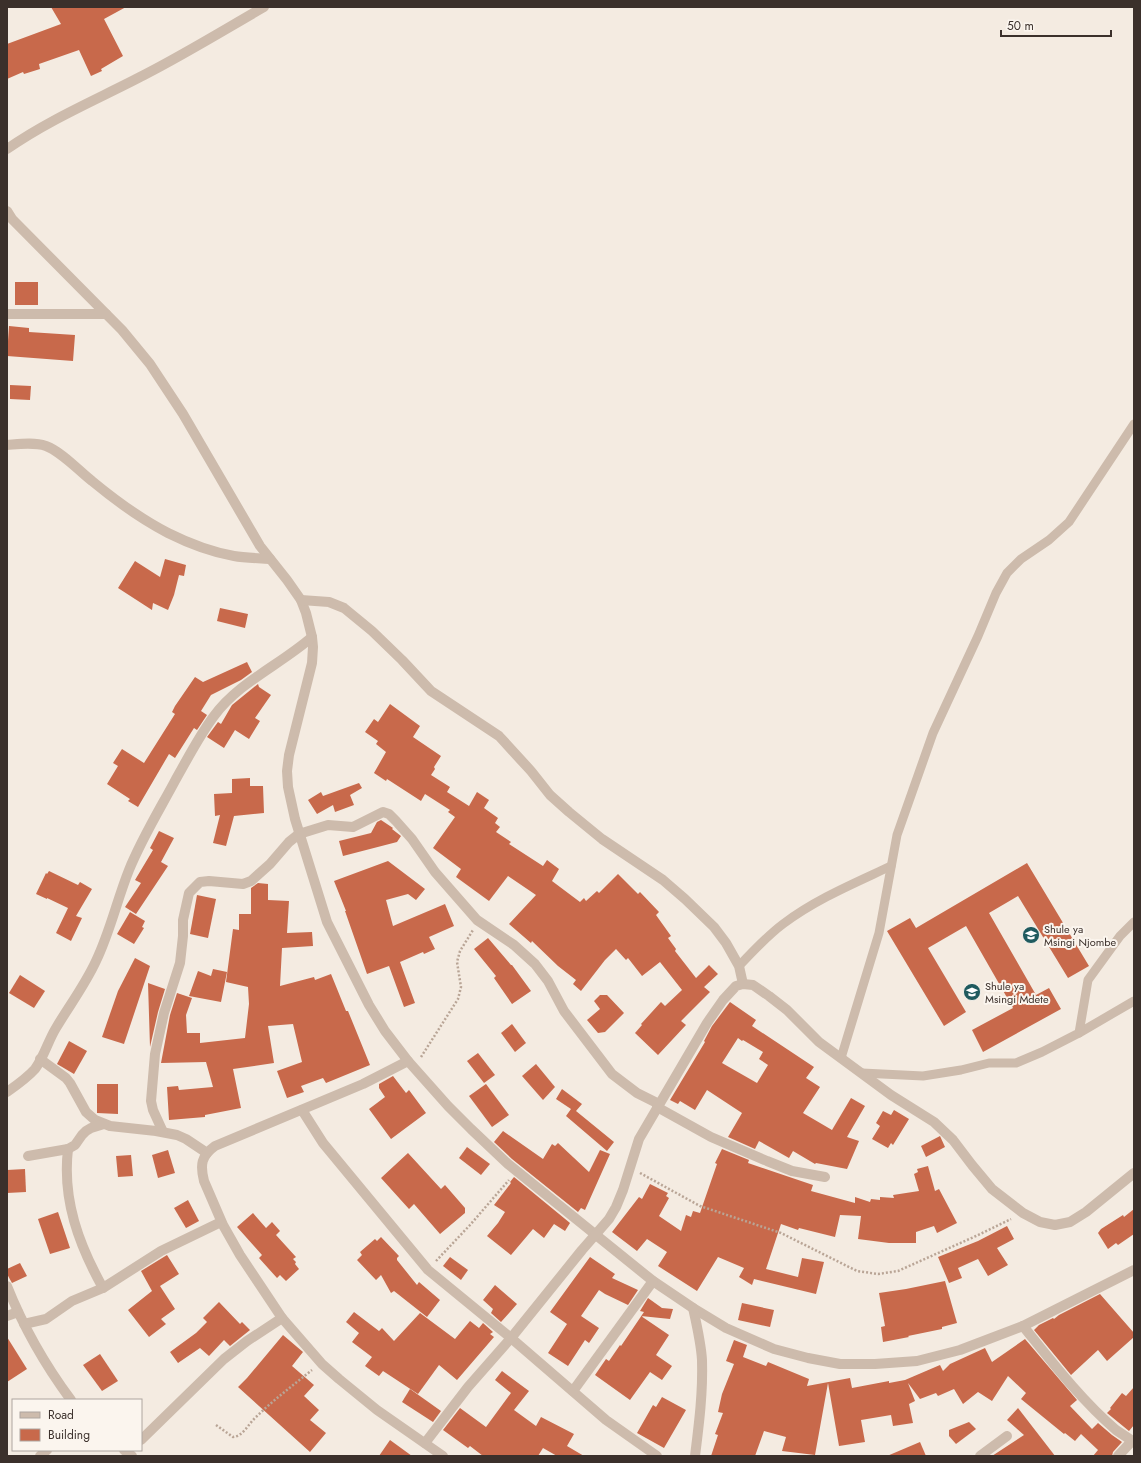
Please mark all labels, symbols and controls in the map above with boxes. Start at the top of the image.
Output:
scale bar [1001,12,1111,38]
text: 50 m [1007,17,1034,35]
place label: Shule ya Msingi Njombe [1044,921,1117,950]
school or university icon: Shule ya Msingi Njombe [1021,925,1041,945]
place label: Shule ya Msingi Mdete [985,978,1049,1007]
school or university icon: Shule ya Msingi Mdete [962,982,982,1002]
legend [12,1399,142,1451]
text: Road [48,1406,74,1424]
text: Building [48,1426,90,1444]

